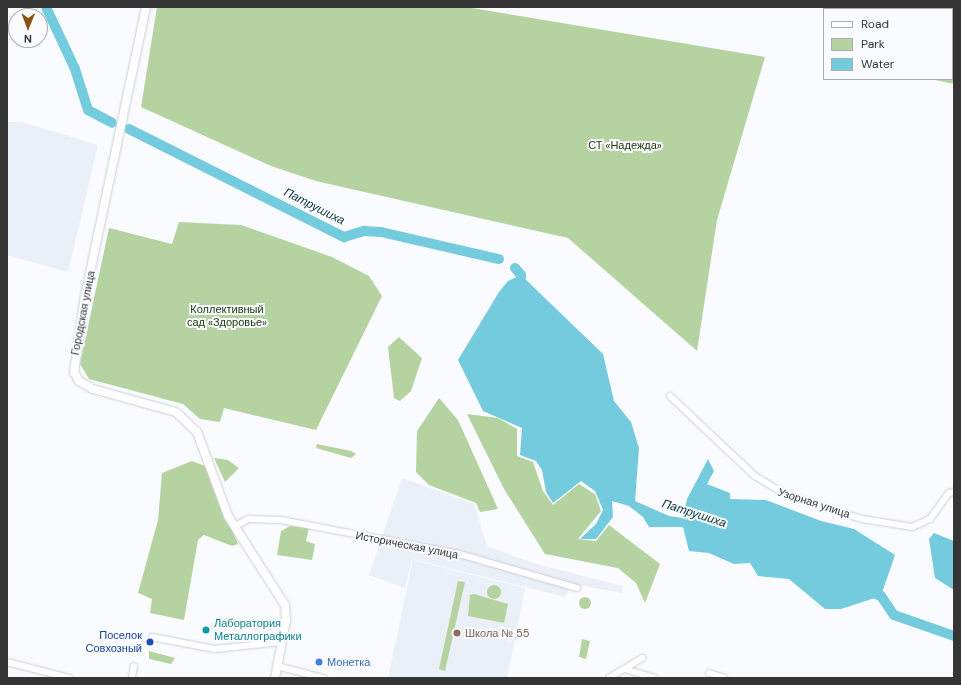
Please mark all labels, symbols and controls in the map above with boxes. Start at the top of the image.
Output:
north arrow [8,8,48,48]
legend [823,8,953,80]
text: Road [861,16,889,32]
text: N [24,32,32,46]
text: Park [861,36,885,52]
text: Water [861,56,894,72]
park label: СТ «Надежда» [588,138,662,152]
water label: Патрушиха [281,185,347,229]
street label: Городская улица [68,270,98,356]
park label: Коллективный сад «Здоровье» [187,303,267,329]
street label: Узорная улица [776,485,852,521]
water label: Патрушиха [660,497,728,531]
street label: Историческая улица [355,529,459,561]
place label: Лаборатория Металлографики [214,617,302,643]
marker: Лаборатория Металлографики [201,625,211,635]
place label: Школа № 55 [465,626,530,640]
marker: Школа № 55 [452,628,462,638]
place label: Поселок Совхозный [86,629,142,655]
marker: Поселок Совхозный [145,637,155,647]
place label: Монетка [327,655,370,669]
marker: Монетка [314,657,324,667]

